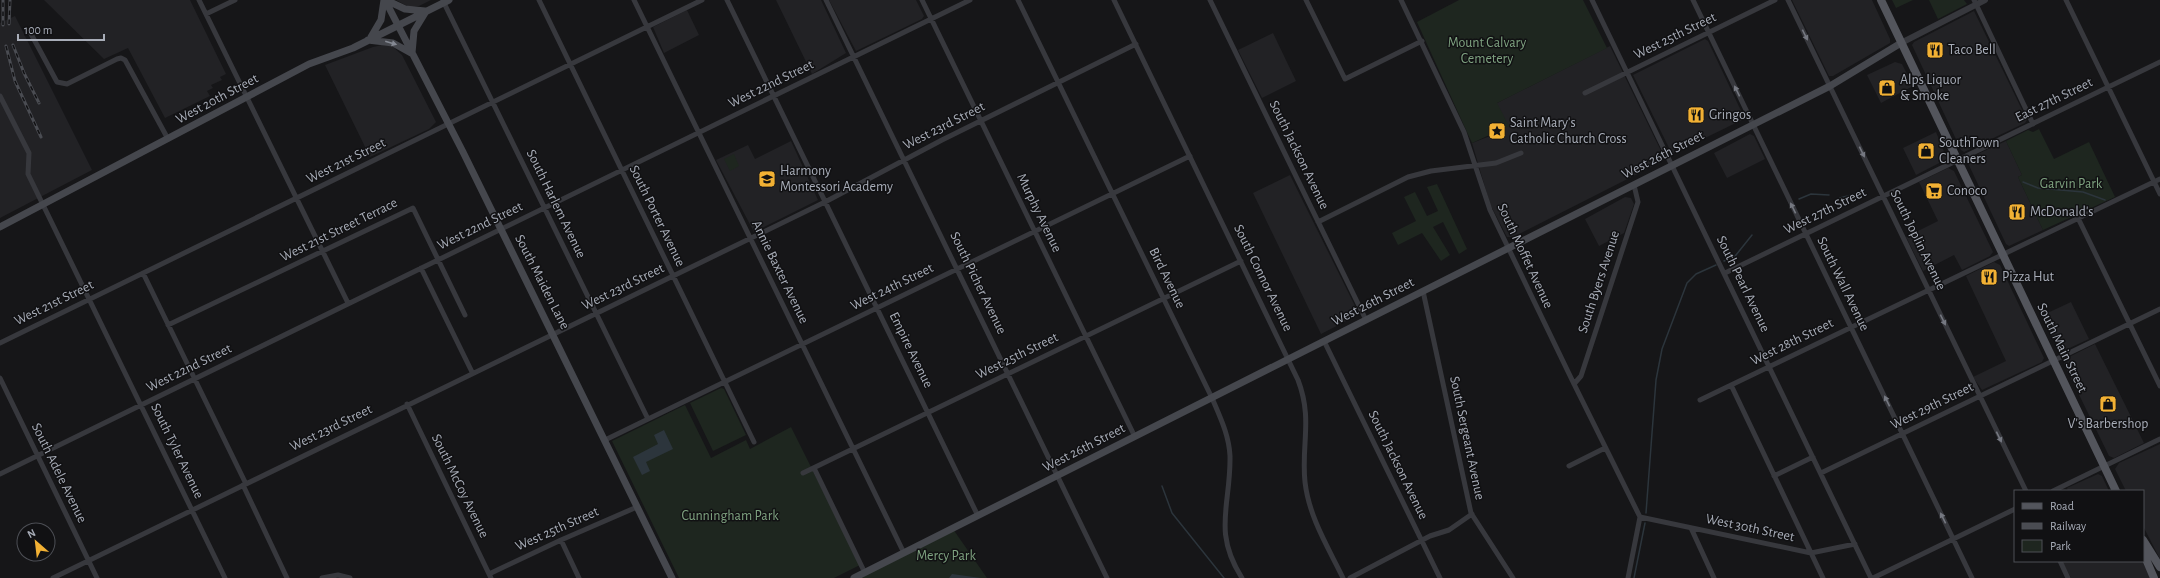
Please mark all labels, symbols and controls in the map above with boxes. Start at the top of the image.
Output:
street label: West 25th Street [1632,10,1719,62]
scale bar [18,16,104,42]
text: 100 m [24,24,52,36]
one-way arrow [1802,29,1808,41]
park label: Mount Calvary Cemetery [1448,36,1526,66]
one-way arrow [385,40,397,46]
restaurant icon: Taco Bell [1925,40,1945,60]
place label: Taco Bell [1948,43,1996,57]
street label: West 22nd Street [726,57,816,111]
street label: West 20th Street [174,71,261,127]
place label: Alps Liquor & Smoke [1900,73,1961,103]
street label: East 27th Street [2013,75,2095,125]
shop icon: Alps Liquor & Smoke [1877,78,1897,98]
one-way arrow [1734,85,1740,97]
street label: South Jackson Avenue [1267,98,1331,212]
street label: West 23rd Street [901,99,988,153]
restaurant icon: Gringos [1686,105,1706,125]
place label: Gringos [1709,108,1751,122]
place label: Saint Mary's Catholic Church Cross [1510,116,1627,146]
place icon: Saint Mary's Catholic Church Cross [1487,121,1507,141]
street label: West 26th Street [1620,128,1707,182]
street label: West 21st Street [304,136,388,186]
place label: SouthTown Cleaners [1939,136,1999,166]
shop icon: SouthTown Cleaners [1916,141,1936,161]
one-way arrow [1859,147,1865,158]
street label: South Harlem Avenue [524,148,588,260]
street label: South Porter Avenue [626,163,688,269]
place label: Harmony Montessori Academy [780,164,893,194]
school or university icon: Harmony Montessori Academy [757,169,777,189]
street label: Murphy Avenue [1014,171,1064,255]
park label: Garvin Park [2040,177,2103,191]
supermarket icon: Conoco [1924,181,1944,201]
place label: Conoco [1947,184,1987,198]
street label: West 27th Street [1782,185,1869,237]
street label: South Joplin Avenue [1888,188,1948,292]
street label: West 21st Street Terrace [278,196,400,264]
street label: West 22nd Street [435,199,525,253]
street label: South Moffet Avenue [1495,201,1555,311]
one-way arrow [1790,202,1797,214]
restaurant icon: McDonald's [2007,202,2027,222]
place label: McDonald's [2030,205,2093,219]
street label: Annie Baxter Avenue [749,218,811,326]
street label: South Connor Avenue [1231,222,1295,334]
street label: South Byers Avenue [1576,229,1622,335]
street label: South Picher Avenue [947,230,1009,336]
street label: South Maiden Lane [512,232,572,332]
street label: South Pearl Avenue [1714,234,1772,334]
street label: South Wall Avenue [1814,235,1872,333]
street label: Bird Avenue [1146,245,1188,311]
street label: West 23rd Street [580,261,667,313]
street label: West 24th Street [848,261,936,313]
restaurant icon: Pizza Hut [1979,267,1999,287]
place label: Pizza Hut [2002,270,2055,284]
street label: West 26th Street [1330,275,1417,329]
street label: West 21st Street [12,278,96,328]
street label: South Main Street [2034,301,2090,395]
street label: Empire Avenue [887,310,935,390]
one-way arrow [1940,314,1946,325]
street label: West 28th Street [1748,316,1836,368]
street label: West 25th Street [974,330,1061,382]
street label: West 22nd Street [144,341,234,395]
street label: South Sergeant Avenue [1447,375,1487,501]
street label: West 29th Street [1888,380,1976,432]
shop icon: V's Barbershop [2098,394,2118,414]
one-way arrow [1884,395,1890,406]
street label: South Tyler Avenue [148,401,206,501]
street label: West 23rd Street [288,402,375,454]
street label: South Jackson Avenue [1366,408,1430,522]
place label: V's Barbershop [2068,417,2148,431]
street label: South Adele Avenue [29,421,89,525]
street label: West 26th Street [1041,421,1128,475]
one-way arrow [1996,431,2003,442]
street label: South McCoy Avenue [429,432,491,540]
legend [2014,490,2144,562]
text: Road [2050,500,2074,512]
street label: West 25th Street [513,504,601,554]
park label: Cunningham Park [681,509,779,523]
street label: West 30th Street [1704,512,1796,544]
one-way arrow [1940,512,1946,523]
text: Railway [2050,520,2086,533]
north arrow [16,522,56,562]
text: N [26,527,38,540]
text: Park [2050,540,2071,552]
park label: Mercy Park [916,549,976,563]

